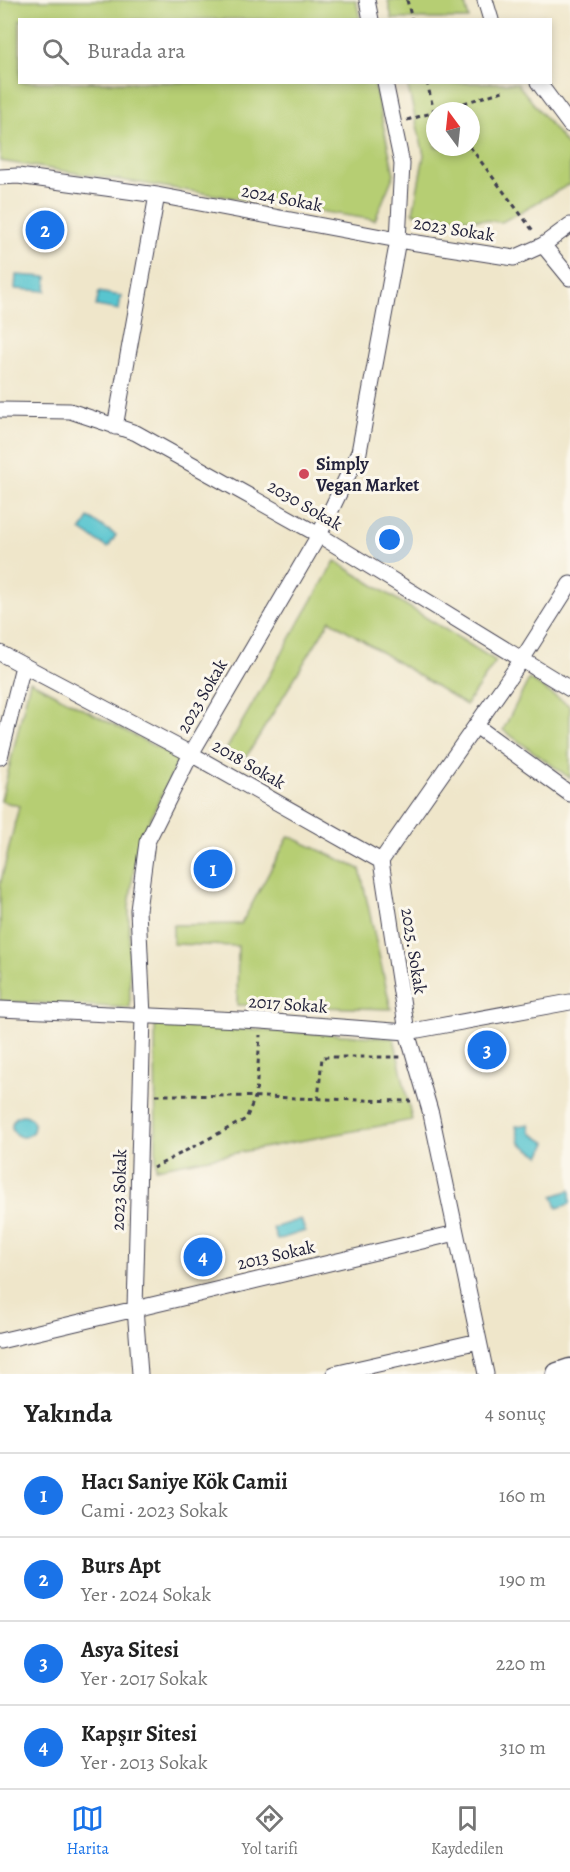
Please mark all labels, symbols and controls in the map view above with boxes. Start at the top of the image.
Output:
search box [18,18,552,84]
icon: search [39,35,72,68]
text: Burada ara [87,36,186,66]
north arrow [426,102,480,156]
street label: 2024 Sokak [239,178,325,218]
pin: 2 [26,208,64,252]
street label: 2023 Sokak [412,211,496,247]
place label: Simply Vegan Market [315,452,419,497]
marker: Simply Vegan Market [297,467,311,481]
street label: 2030 Sokak [263,474,347,536]
your location [375,525,404,554]
street label: 2023 Sokak [171,655,233,737]
street label: 2018 Sokak [208,733,290,795]
pin: 1 [194,846,232,892]
street label: 2025. Sokak [395,906,433,996]
street label: 2017 Sokak [248,989,329,1019]
pin: 3 [468,1028,506,1072]
street label: 2023 Sokak [106,1149,132,1231]
pin: 4 [184,1234,222,1280]
street label: 2013 Sokak [235,1234,317,1276]
text: Yakında [24,1396,113,1431]
text: 4 sonuç [485,1400,546,1427]
text: Hacı Saniye Kök Camii [81,1467,288,1497]
text: 1 [40,1482,47,1509]
text: 160 m [499,1482,546,1509]
text: Cami · 2023 Sokak [81,1497,228,1524]
text: Burs Apt [81,1551,161,1581]
text: 2 [39,1566,48,1593]
text: 190 m [499,1566,546,1593]
text: Yer · 2024 Sokak [81,1581,211,1608]
text: Asya Sitesi [81,1635,179,1665]
text: 3 [39,1650,48,1677]
text: 220 m [496,1650,546,1677]
text: Yer · 2017 Sokak [81,1665,208,1692]
text: Kapşır Sitesi [81,1719,197,1749]
text: 4 [39,1734,48,1761]
text: 310 m [500,1734,546,1761]
text: Yer · 2013 Sokak [81,1749,208,1776]
tab: Harita [66,1802,109,1860]
tab: Yol tarifi [242,1802,298,1860]
tab: Kaydedilen [431,1802,504,1860]

